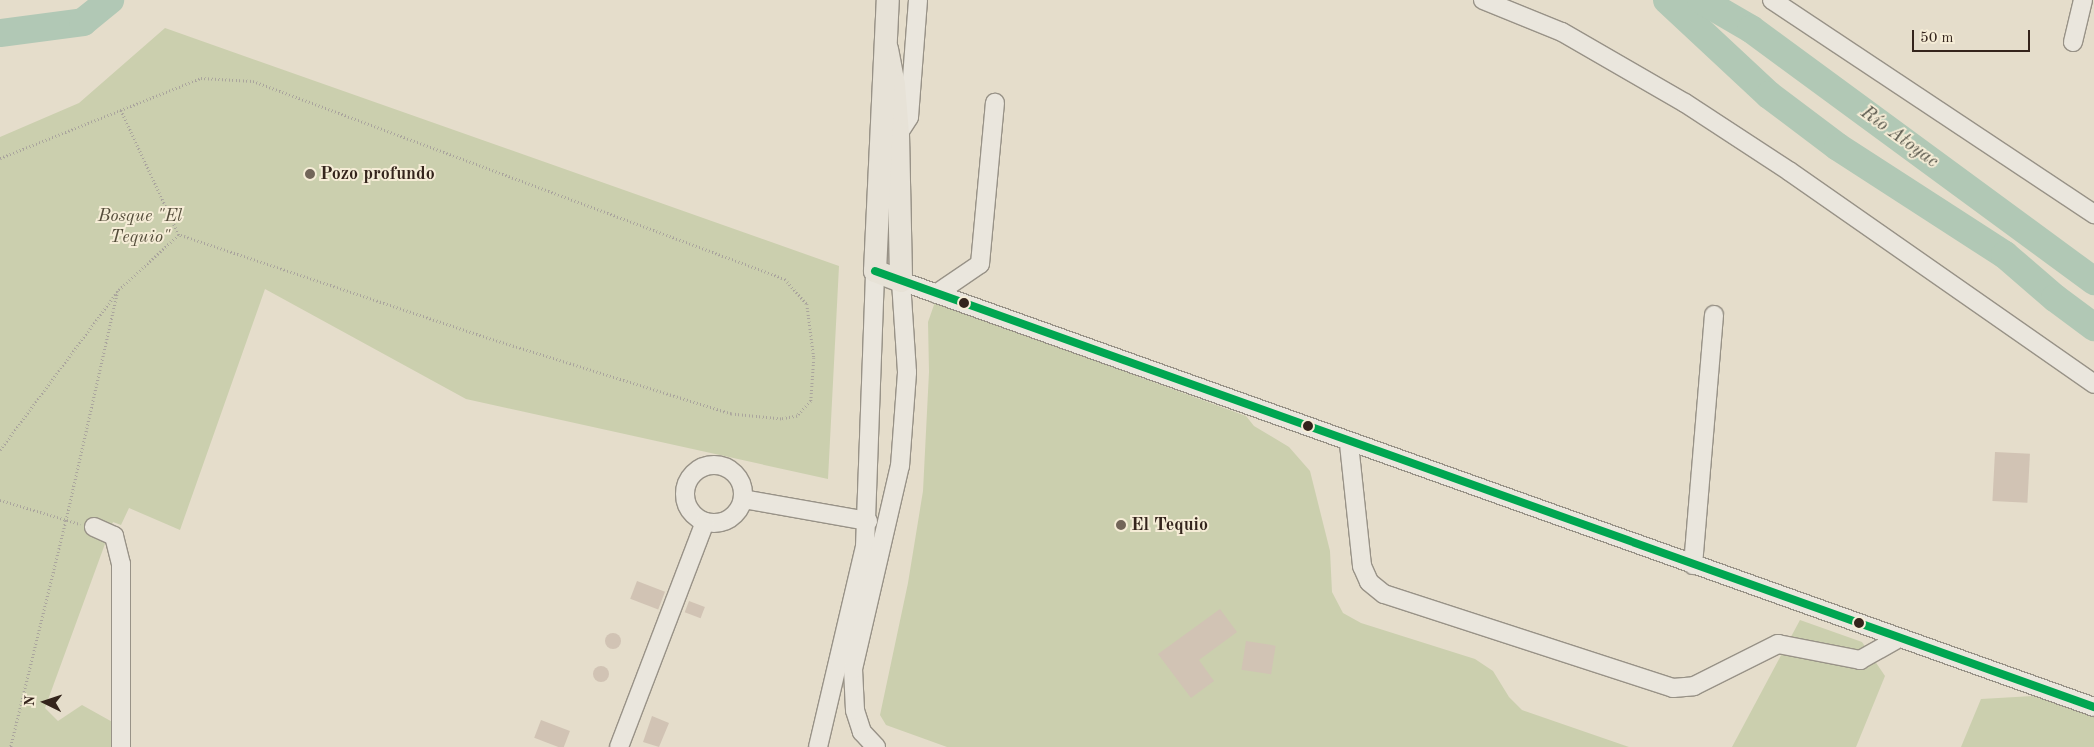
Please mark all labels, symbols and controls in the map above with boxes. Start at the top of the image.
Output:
scale bar [1914,20,2032,52]
text: 50 m [1920,31,1954,46]
water label: Río Atoyac [1856,102,1942,174]
place label: Pozo profundo [320,163,435,185]
marker: Pozo profundo [304,168,316,180]
park label: Bosque "El Tequio" [98,206,182,248]
unlabelled marker [959,298,969,308]
unlabelled marker [1303,421,1313,431]
place label: El Tequio [1131,514,1208,536]
marker: El Tequio [1115,519,1127,531]
unlabelled marker [1854,618,1864,628]
north arrow [20,677,70,727]
text: N [23,695,37,707]

